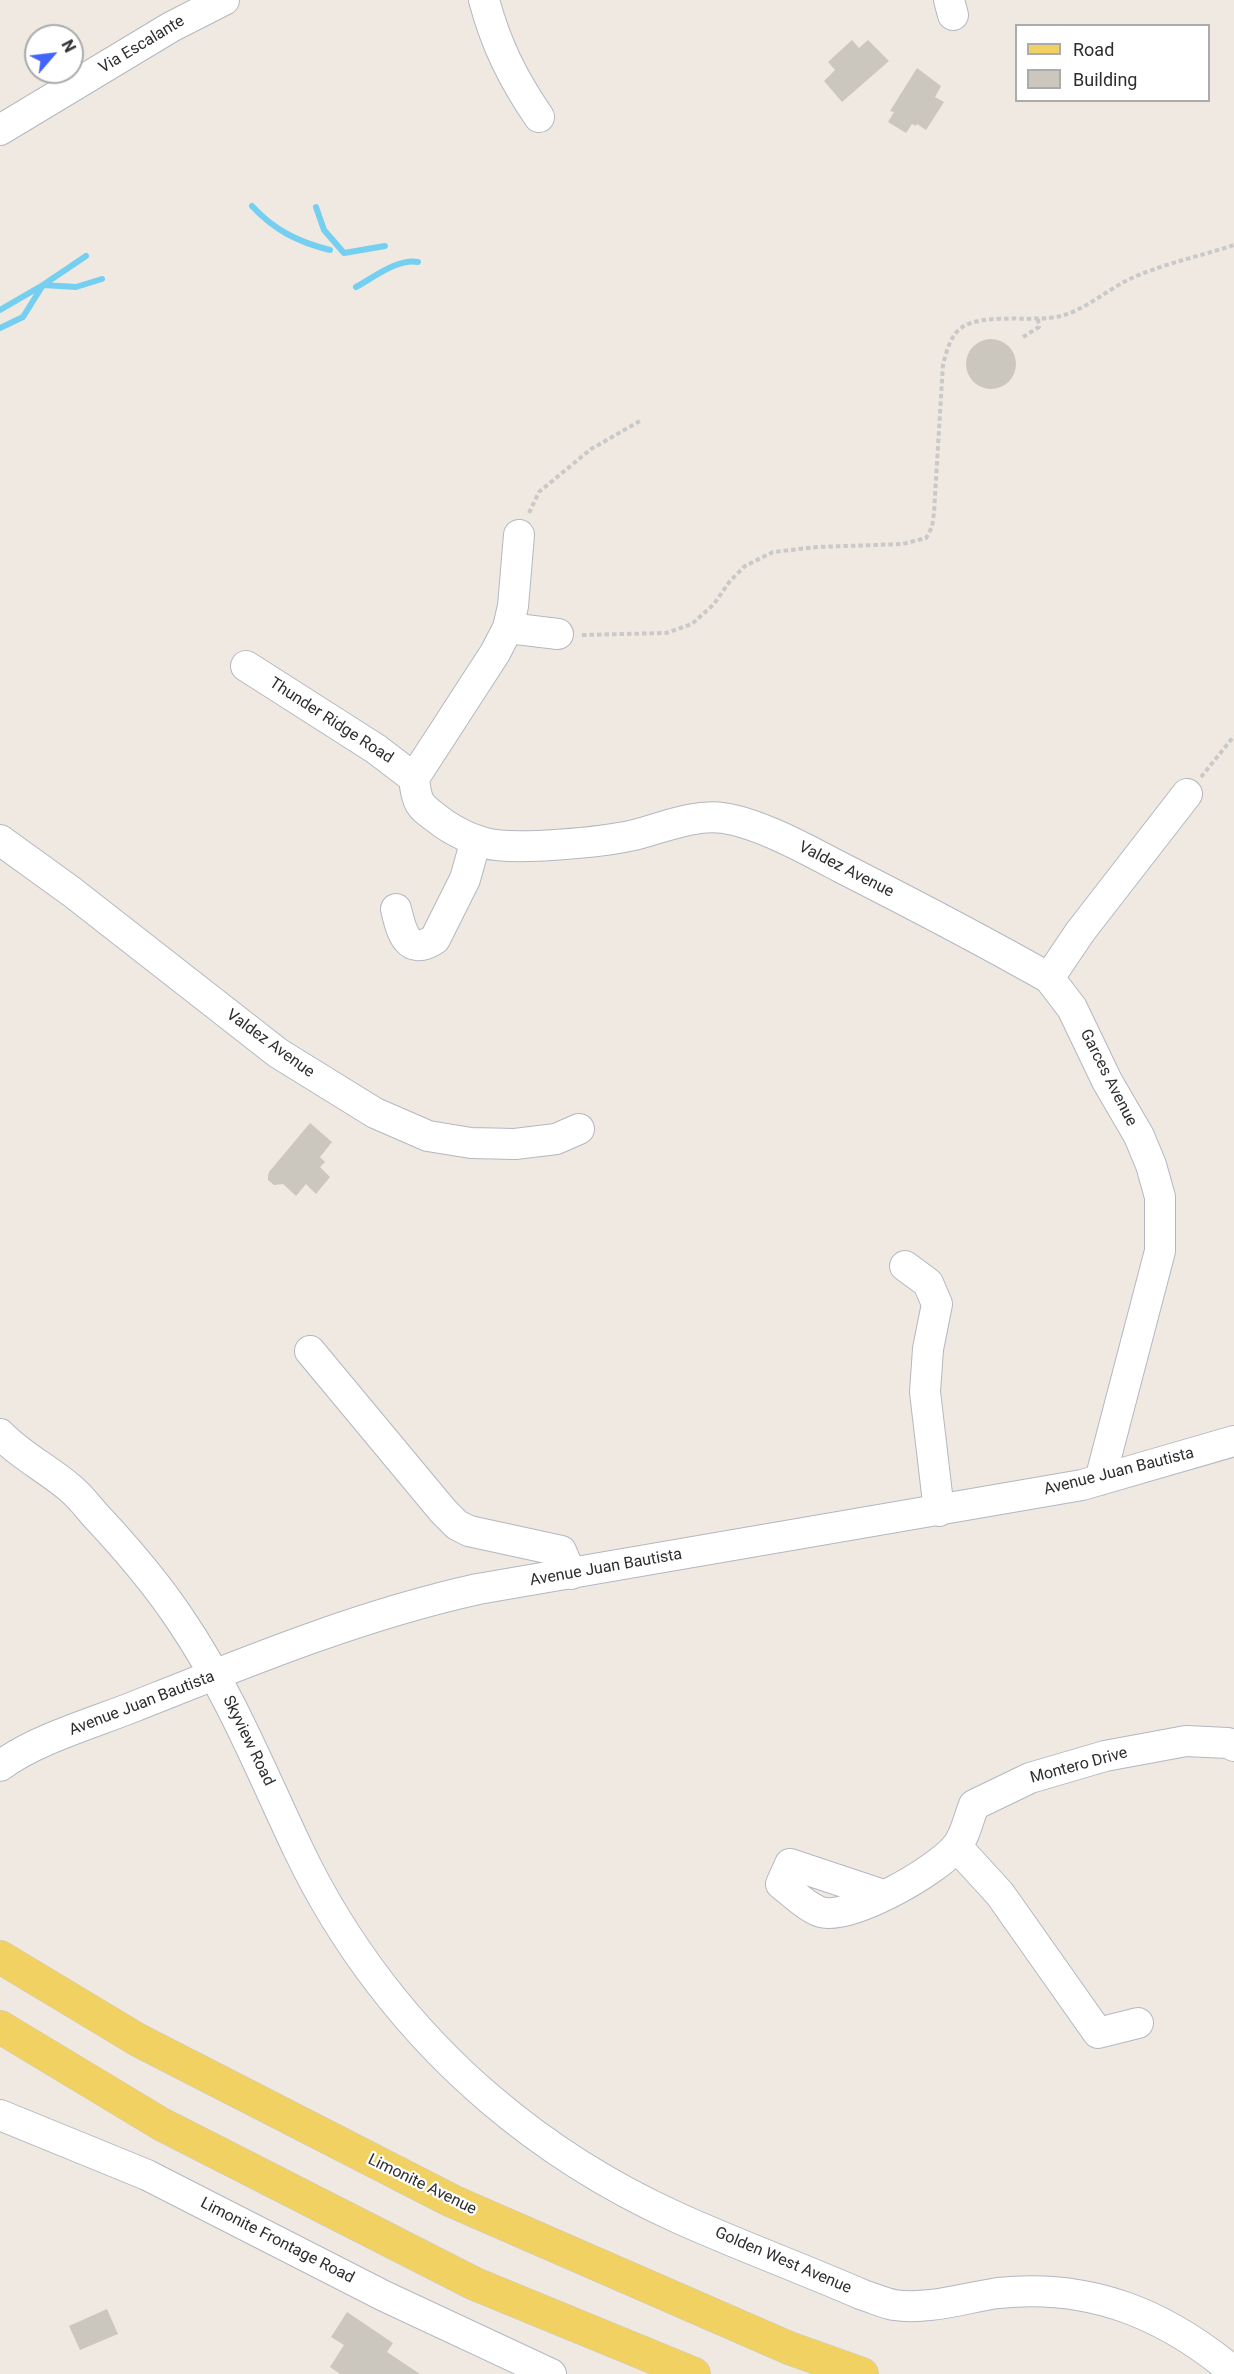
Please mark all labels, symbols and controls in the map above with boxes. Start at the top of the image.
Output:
street label: Via Escalante [96,12,188,78]
north arrow [24,24,84,84]
legend [1015,24,1210,102]
text: N [58,37,80,56]
text: Road [1073,39,1114,60]
text: Building [1073,69,1137,90]
street label: Thunder Ridge Road [265,674,397,768]
street label: Valdez Avenue [795,838,897,902]
street label: Valdez Avenue [222,1006,318,1082]
street label: Garces Avenue [1075,1026,1141,1130]
street label: Avenue Juan Bautista [1042,1444,1196,1500]
street label: Avenue Juan Bautista [528,1545,684,1591]
street label: Avenue Juan Bautista [67,1667,217,1741]
street label: Skyview Road [218,1693,278,1789]
street label: Montero Drive [1028,1744,1130,1788]
street label: Limonite Avenue [365,2150,479,2220]
street label: Limonite Frontage Road [197,2194,357,2288]
street label: Golden West Avenue [712,2224,854,2298]

